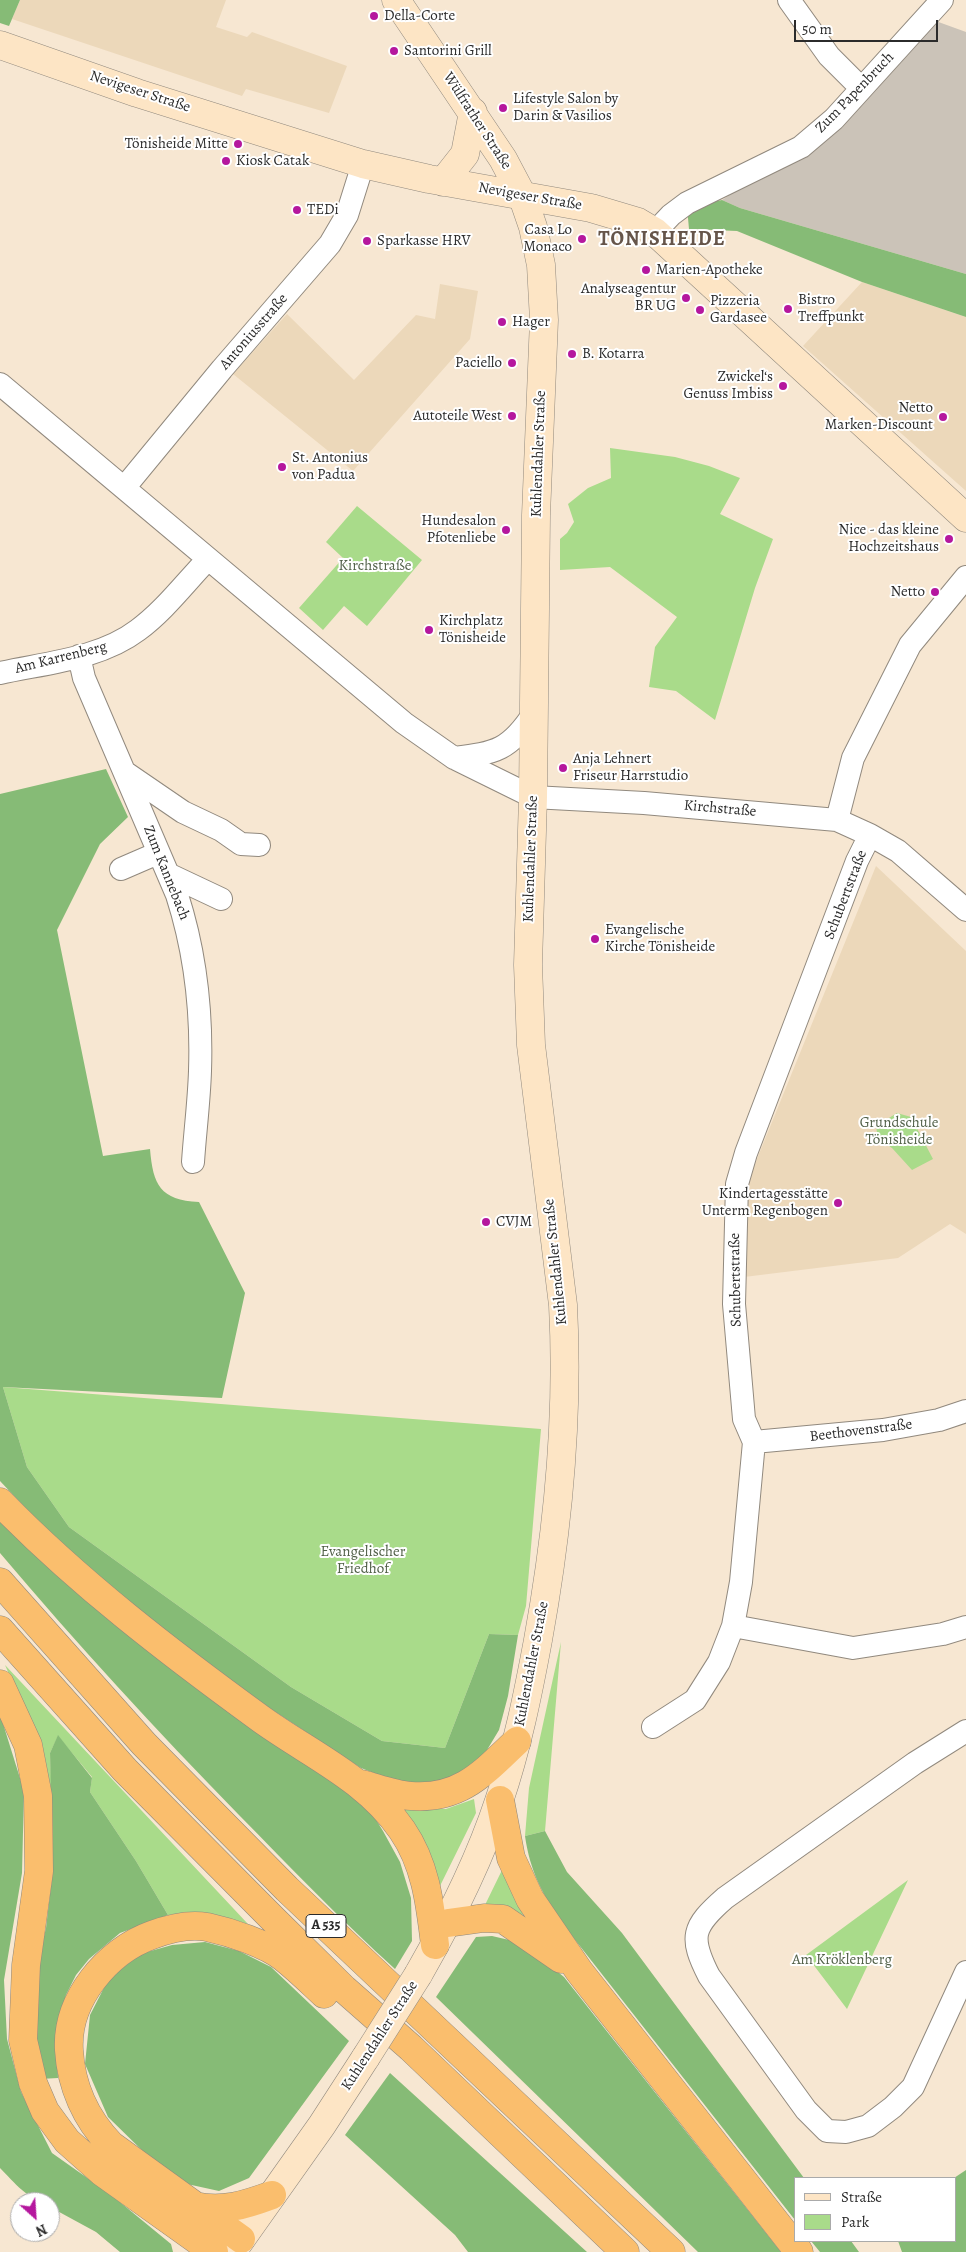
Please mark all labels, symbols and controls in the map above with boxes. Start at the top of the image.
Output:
place label: Della-Corte [384,7,455,25]
marker: Della-Corte [368,10,380,22]
scale bar [796,10,940,42]
text: 50 m [802,19,832,39]
place label: Santorini Grill [404,42,492,60]
marker: Santorini Grill [388,45,400,57]
street label: Zum Papenbruch [812,49,898,137]
street label: Nevigeser Straße [87,67,193,117]
street label: Wülfrather Straße [439,69,515,173]
place label: Lifestyle Salon by Darin & Vasilios [513,90,618,125]
marker: Lifestyle Salon by Darin & Vasilios [497,102,509,114]
place label: Tönisheide Mitte [125,135,228,153]
marker: Tönisheide Mitte [232,138,244,150]
place label: Kiosk Catak [236,152,309,170]
marker: Kiosk Catak [220,155,232,167]
street label: Nevigeser Straße [477,179,583,215]
place label: TEDi [307,201,339,219]
marker: TEDi [291,204,303,216]
place label: Casa Lo Monaco [523,221,572,256]
district label: TÖNISHEIDE [597,228,727,252]
place label: Sparkasse HRV [377,232,471,250]
marker: Casa Lo Monaco [576,233,588,245]
marker: Sparkasse HRV [361,235,373,247]
place label: Marien-Apotheke [656,261,763,279]
marker: Marien-Apotheke [640,264,652,276]
place label: Analyseagentur BR UG [581,280,676,315]
street label: Antoniusstraße [216,290,292,374]
place label: Bistro Treffpunkt [798,291,864,326]
marker: Analyseagentur BR UG [680,292,692,304]
place label: Pizzeria Gardasee [710,292,767,327]
marker: Bistro Treffpunkt [782,303,794,315]
marker: Pizzeria Gardasee [694,304,706,316]
place label: Hager [512,313,550,331]
marker: Hager [496,316,508,328]
place label: B. Kotarra [582,345,645,363]
marker: B. Kotarra [566,348,578,360]
place label: Paciello [455,354,502,372]
marker: Paciello [506,357,518,369]
place label: Zwickel‘s Genuss Imbiss [684,368,773,403]
marker: Zwickel‘s Genuss Imbiss [777,380,789,392]
street label: Kuhlendahler Straße [528,390,550,518]
place label: Netto Marken-Discount [825,399,933,434]
place label: Autoteile West [413,407,502,425]
marker: Autoteile West [506,410,518,422]
marker: Netto Marken-Discount [937,411,949,423]
place label: St. Antonius von Padua [292,449,368,484]
marker: St. Antonius von Padua [276,461,288,473]
place label: Hundesalon Pfotenliebe [421,512,496,547]
place label: Nice - das kleine Hochzeitshaus [839,521,939,556]
marker: Hundesalon Pfotenliebe [500,524,512,536]
marker: Nice - das kleine Hochzeitshaus [943,533,955,545]
park label: Kirchstraße [339,557,411,575]
place label: Netto [890,583,925,601]
marker: Netto [929,586,941,598]
place label: Kirchplatz Tönisheide [439,612,506,647]
marker: Kirchplatz Tönisheide [423,624,435,636]
street label: Am Karrenberg [13,638,109,678]
place label: Anja Lehnert Friseur Harrstudio [573,750,688,785]
marker: Anja Lehnert Friseur Harrstudio [557,762,569,774]
street label: Kuhlendahler Straße [520,795,542,923]
street label: Kirchstraße [683,797,757,821]
street label: Zum Kannebach [139,823,193,923]
street label: Schubertstraße [821,848,871,942]
place label: Evangelische Kirche Tönisheide [605,921,715,956]
marker: Evangelische Kirche Tönisheide [589,933,601,945]
park label: Grundschule Tönisheide [860,1114,938,1149]
place label: Kindertagesstätte Unterm Regenbogen [702,1185,828,1220]
marker: Kindertagesstätte Unterm Regenbogen [832,1197,844,1209]
street label: Kuhlendahler Straße [540,1198,572,1326]
place label: CVJM [496,1213,532,1231]
marker: CVJM [480,1216,492,1228]
street label: Schubertstraße [726,1233,746,1327]
street label: Beethovenstraße [809,1416,913,1446]
park label: Evangelischer Friedhof [320,1543,406,1578]
street label: Kuhlendahler Straße [511,1600,553,1728]
road number: A 535 [306,1914,346,1938]
park label: Am Kröklenberg [792,1951,892,1969]
street label: Kuhlendahler Straße [338,1978,422,2094]
legend [794,2177,956,2242]
text: Straße [841,2187,882,2207]
north arrow [10,2192,60,2242]
text: Park [841,2212,869,2232]
text: N [33,2219,50,2241]

